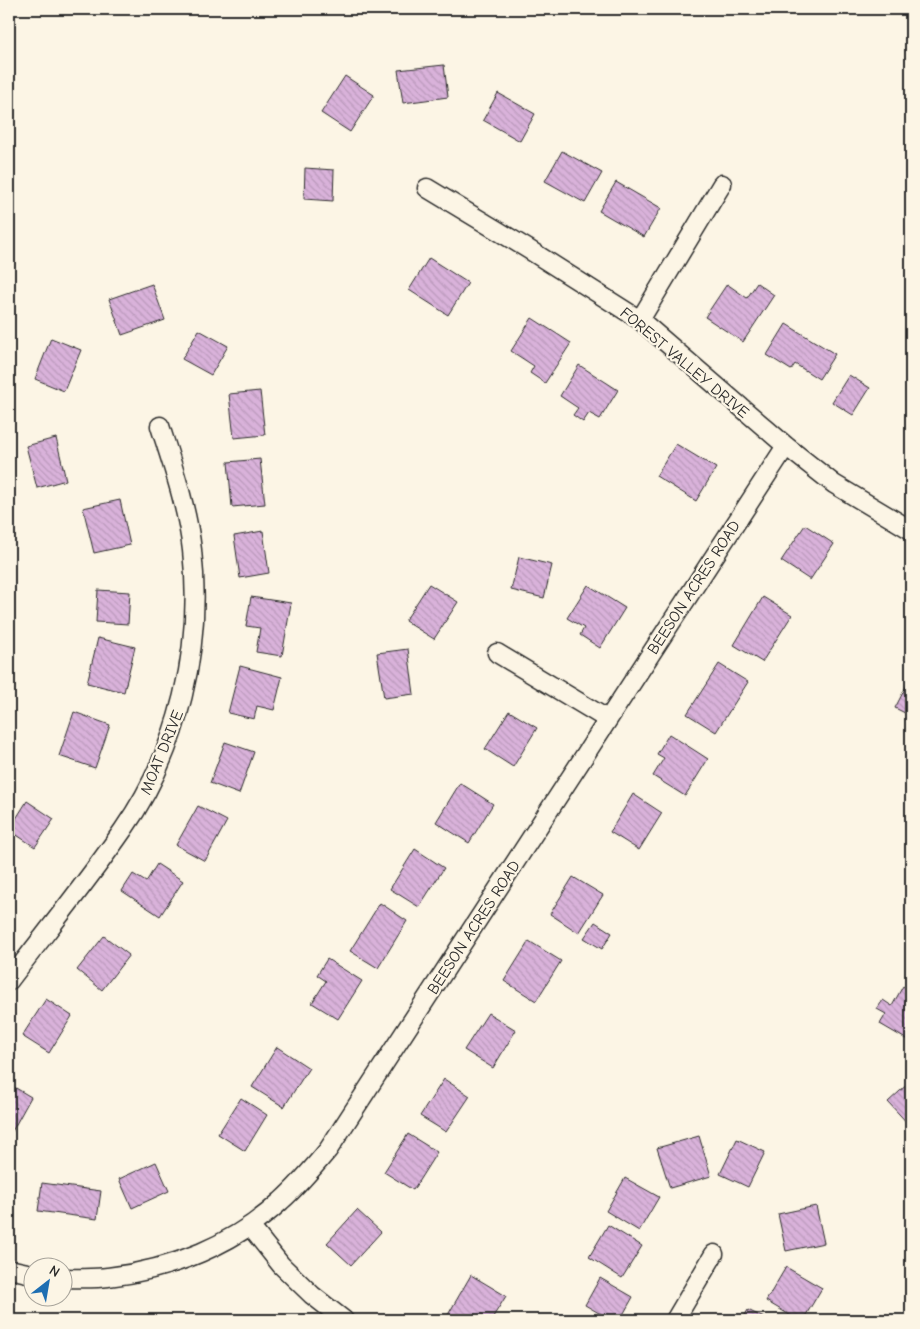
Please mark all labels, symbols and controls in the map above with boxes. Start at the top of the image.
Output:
street label: FOREST VALLEY DRIVE [616,304,753,422]
street label: BEESON ACRES ROAD [644,517,744,658]
street label: MOAT DRIVE [137,707,187,797]
street label: BEESON ACRES ROAD [424,857,524,998]
north arrow [22,1256,72,1306]
text: N [46,1262,63,1281]

